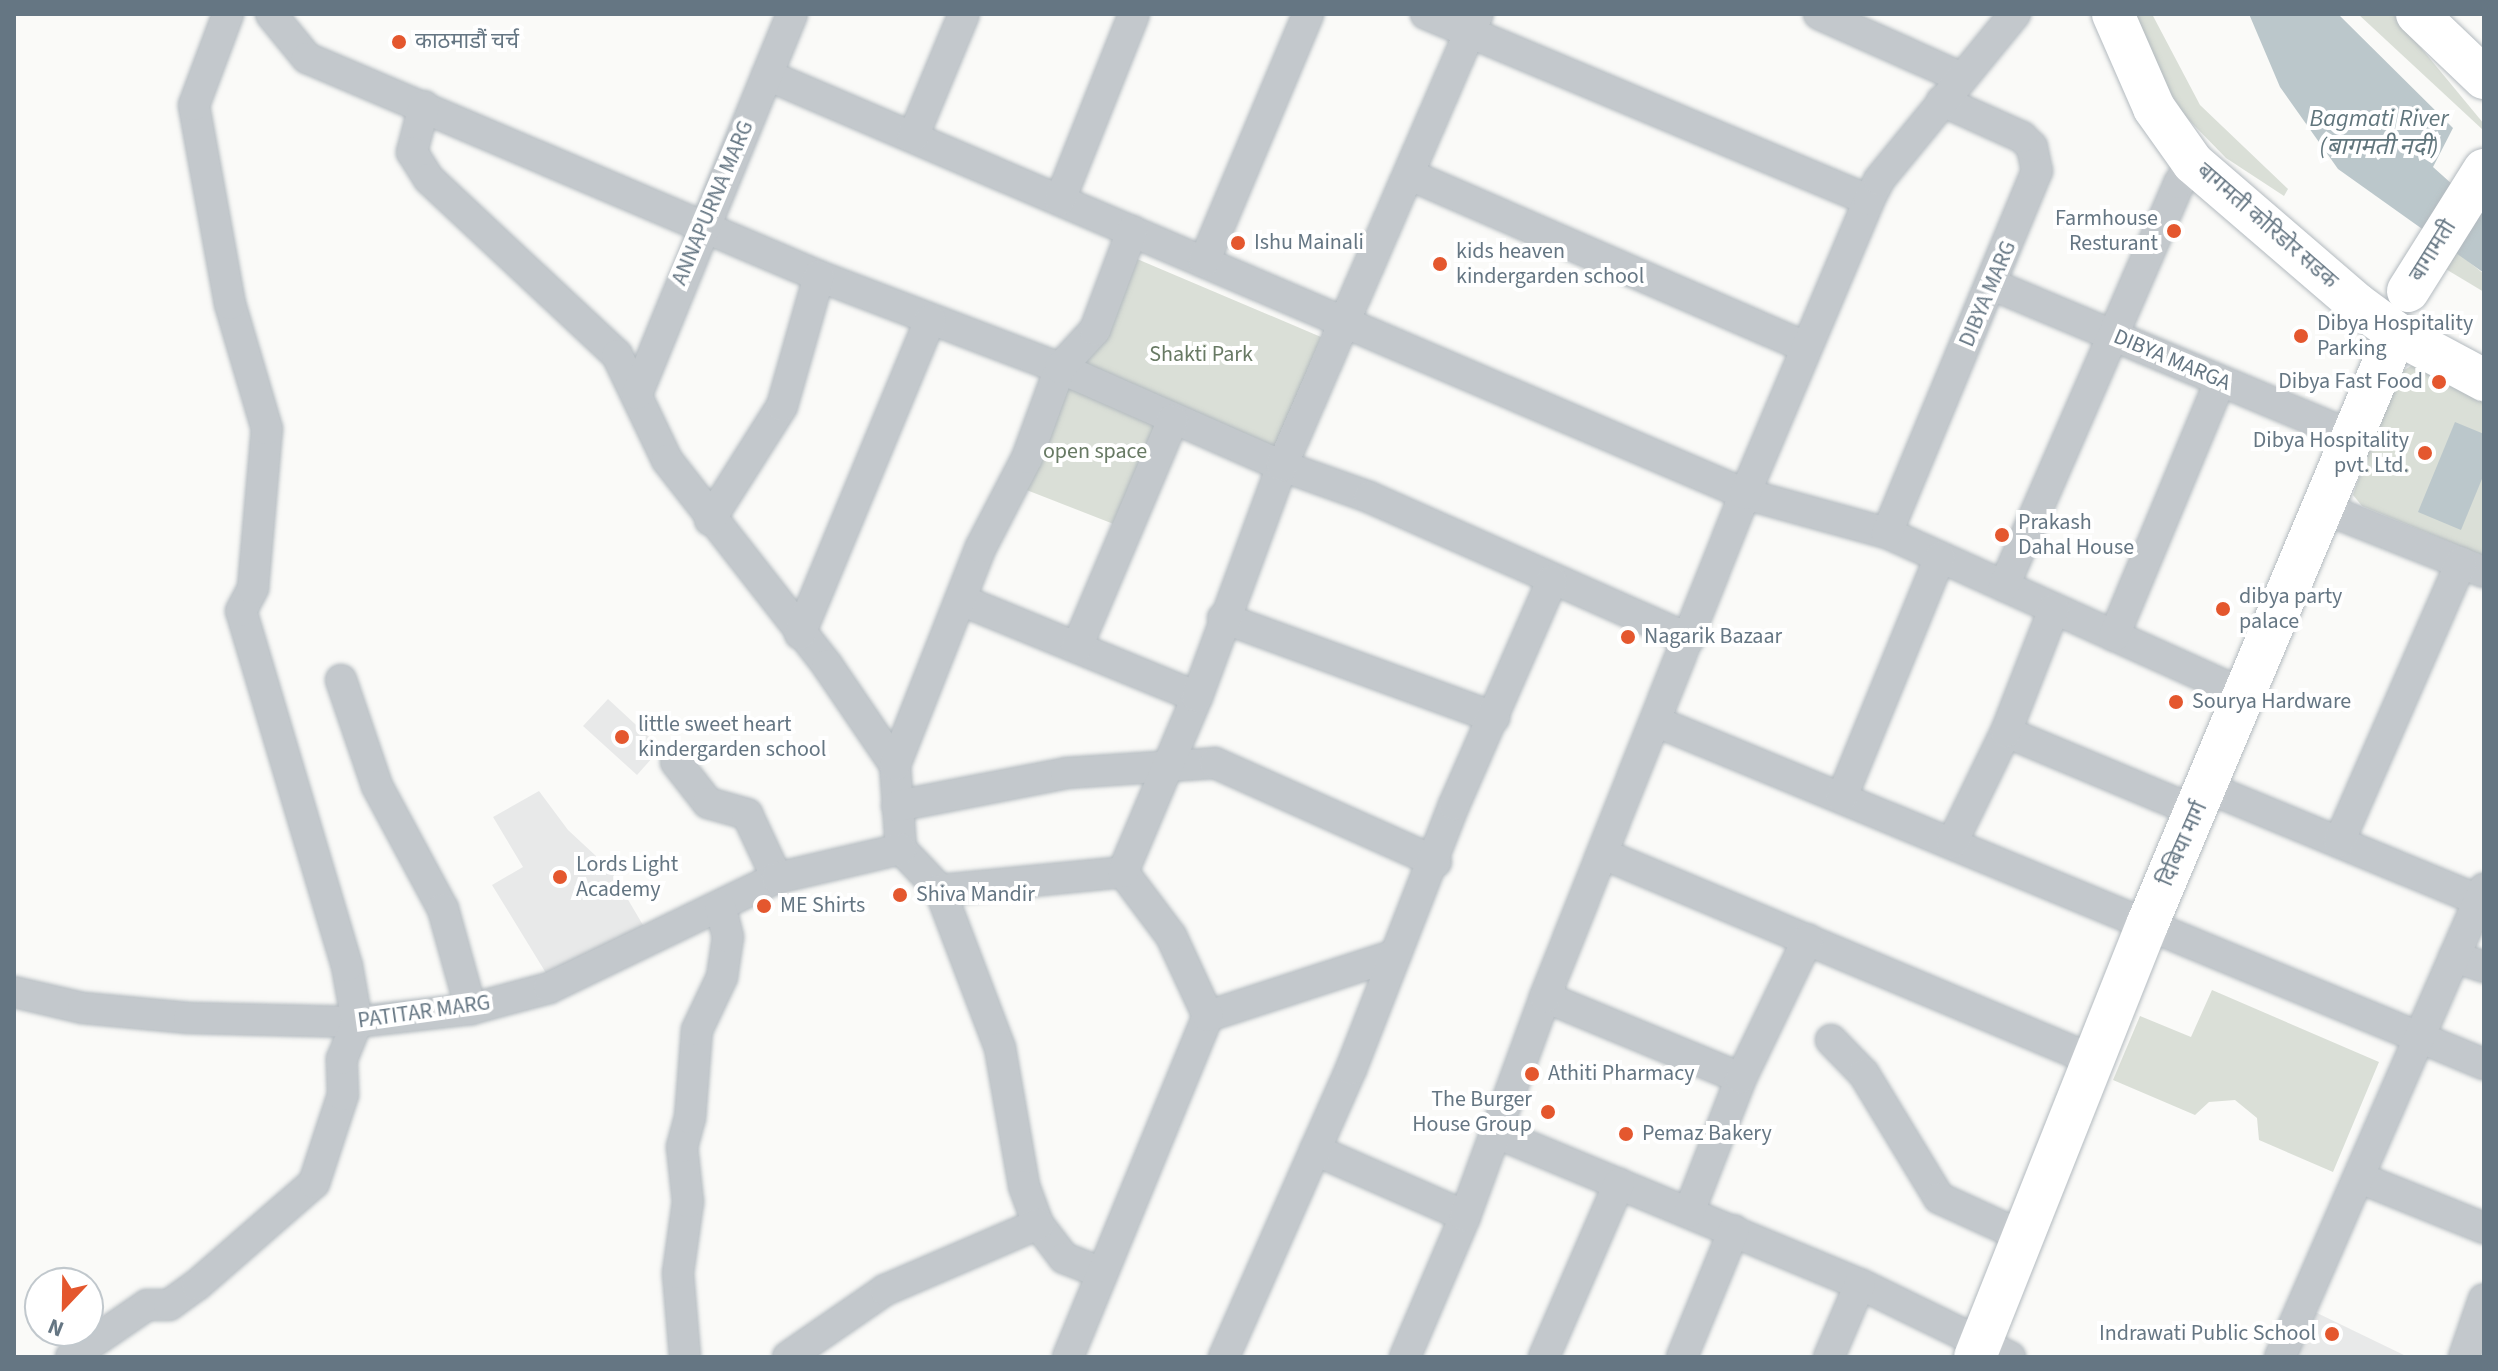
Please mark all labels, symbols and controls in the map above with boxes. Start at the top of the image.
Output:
place label: काठमाडौं चर्च [415,29,519,55]
marker: काठमाडौं चर्च [390,33,408,51]
water label: Bagmati River (बागमती नदी) [2310,105,2448,161]
street label: ANNAPURNA MARG [666,117,760,289]
street label: बागमती कोरिडोर सडक [2191,158,2343,294]
place label: Farmhouse Resturant [2055,205,2158,256]
street label: बागामती [2404,215,2462,287]
marker: Farmhouse Resturant [2165,222,2183,240]
place label: Ishu Mainali [1254,230,1364,256]
marker: Ishu Mainali [1229,234,1247,252]
street label: DIBYA MARG [1954,237,2022,351]
place label: kids heaven kindergarden school [1456,238,1644,290]
marker: kids heaven kindergarden school [1431,255,1449,273]
place label: Dibya Hospitality Parking [2317,310,2473,362]
street label: DIBYA MARGA [2110,324,2234,396]
marker: Dibya Hospitality Parking [2292,327,2310,345]
park label: Shakti Park [1149,342,1253,368]
place label: Dibya Fast Food [2278,369,2423,395]
marker: Dibya Fast Food [2430,373,2448,391]
place label: Dibya Hospitality pvt. Ltd. [2253,427,2409,478]
park label: open space [1043,439,1147,465]
marker: Dibya Hospitality pvt. Ltd. [2416,444,2434,462]
place label: Prakash Dahal House [2018,509,2134,560]
marker: Prakash Dahal House [1993,526,2011,544]
place label: dibya party palace [2239,583,2342,634]
marker: dibya party palace [2214,600,2232,618]
place label: Nagarik Bazaar [1644,624,1782,650]
marker: Nagarik Bazaar [1619,628,1637,646]
place label: Sourya Hardware [2192,689,2351,715]
marker: Sourya Hardware [2167,693,2185,711]
place label: little sweet heart kindergarden school [638,711,826,762]
marker: little sweet heart kindergarden school [613,728,631,746]
street label: दिबिया मार्ग [2153,798,2213,890]
place label: Lords Light Academy [576,851,678,902]
marker: Lords Light Academy [551,868,569,886]
place label: Shiva Mandir [916,882,1035,908]
marker: Shiva Mandir [891,886,909,904]
place label: ME Shirts [780,893,865,919]
marker: ME Shirts [755,897,773,915]
street label: PATITAR MARG [356,990,492,1034]
place label: Athiti Pharmacy [1548,1061,1695,1087]
marker: Athiti Pharmacy [1523,1065,1541,1083]
place label: The Burger House Group [1412,1086,1532,1138]
marker: The Burger House Group [1539,1103,1557,1121]
place label: Pemaz Bakery [1642,1121,1772,1147]
marker: Pemaz Bakery [1617,1125,1635,1143]
north arrow [24,1267,104,1347]
text: N [43,1310,69,1345]
place label: Indrawati Public School [2099,1321,2316,1347]
marker: Indrawati Public School [2323,1325,2341,1343]

